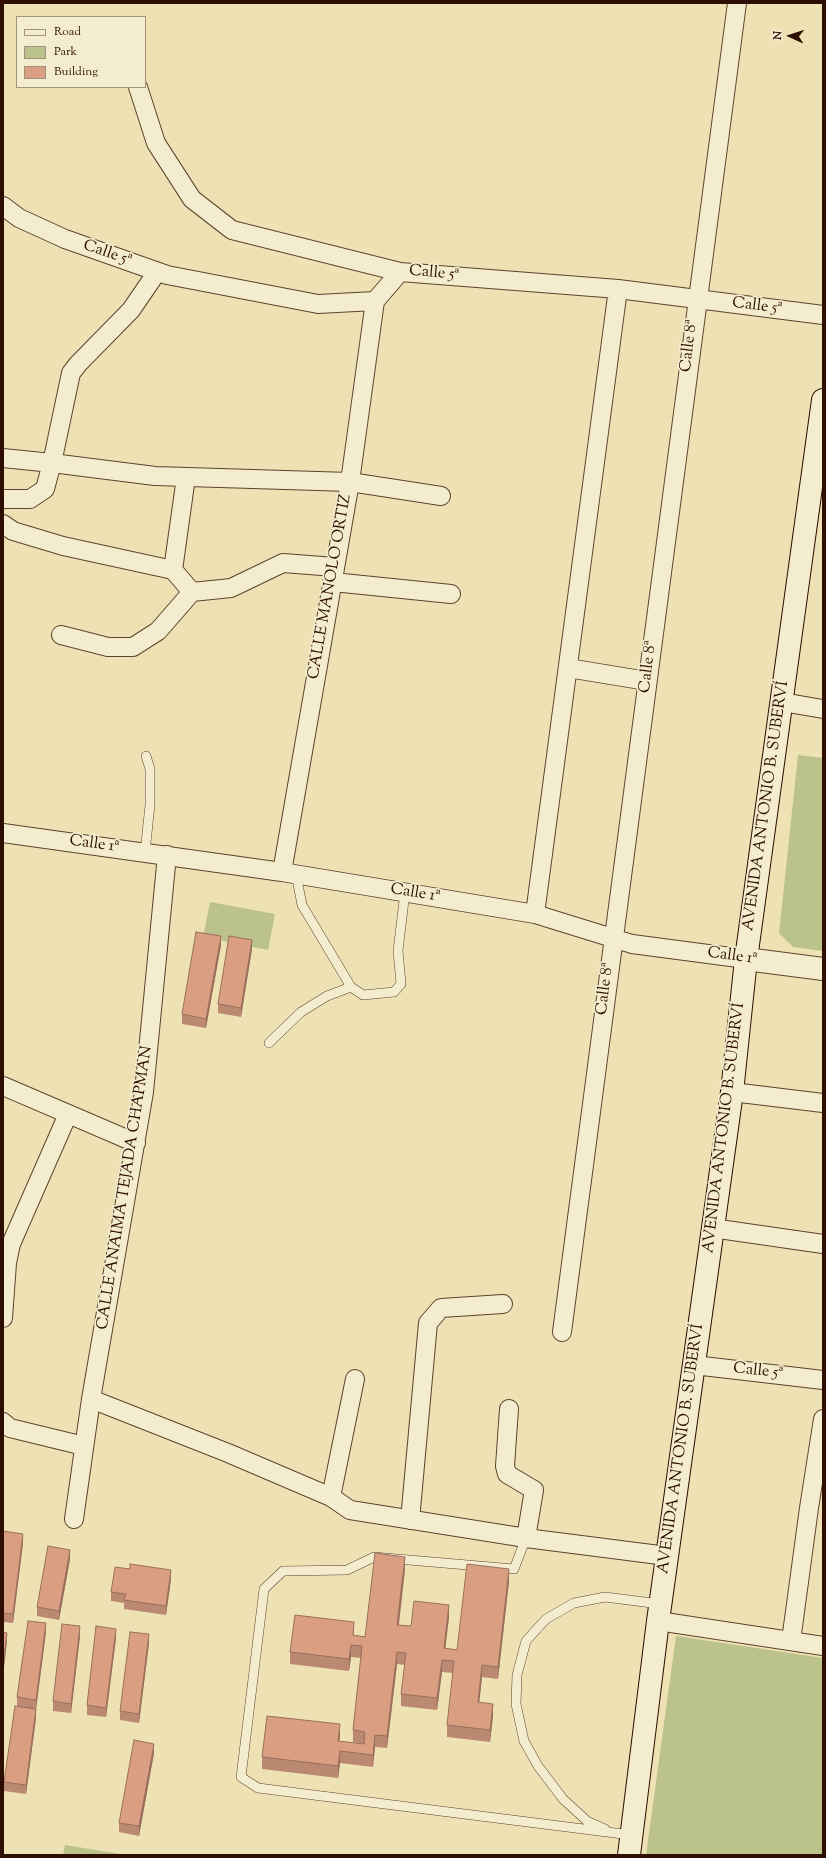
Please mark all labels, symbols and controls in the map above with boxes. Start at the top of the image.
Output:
legend [16,16,146,88]
north arrow [770,16,810,56]
text: Road [54,23,81,41]
text: N [770,31,786,40]
text: Park [54,43,77,61]
text: Building [54,63,98,81]
street label: Calle 5ª [80,237,134,271]
street label: Calle 5ª [408,262,460,286]
street label: Calle 5ª [731,294,783,320]
street label: Calle 8ª [677,319,703,373]
street label: CALLE MANOLO ORTIZ [305,493,357,681]
street label: Calle 8ª [636,640,662,694]
street label: AVENIDA ANTONIO B. SUBERVÍ [740,680,794,932]
street label: Calle 1ª [68,832,120,858]
street label: Calle 1ª [389,881,441,907]
street label: Calle 1ª [706,944,758,970]
street label: Calle 8ª [593,962,619,1016]
street label: AVENIDA ANTONIO B. SUBERVÍ [700,1002,750,1254]
street label: CALLE ANAIMA TEJADA CHAPMAN [94,1045,158,1331]
street label: AVENIDA ANTONIO B. SUBERVÍ [655,1323,709,1575]
street label: Calle 5ª [732,1360,784,1384]

